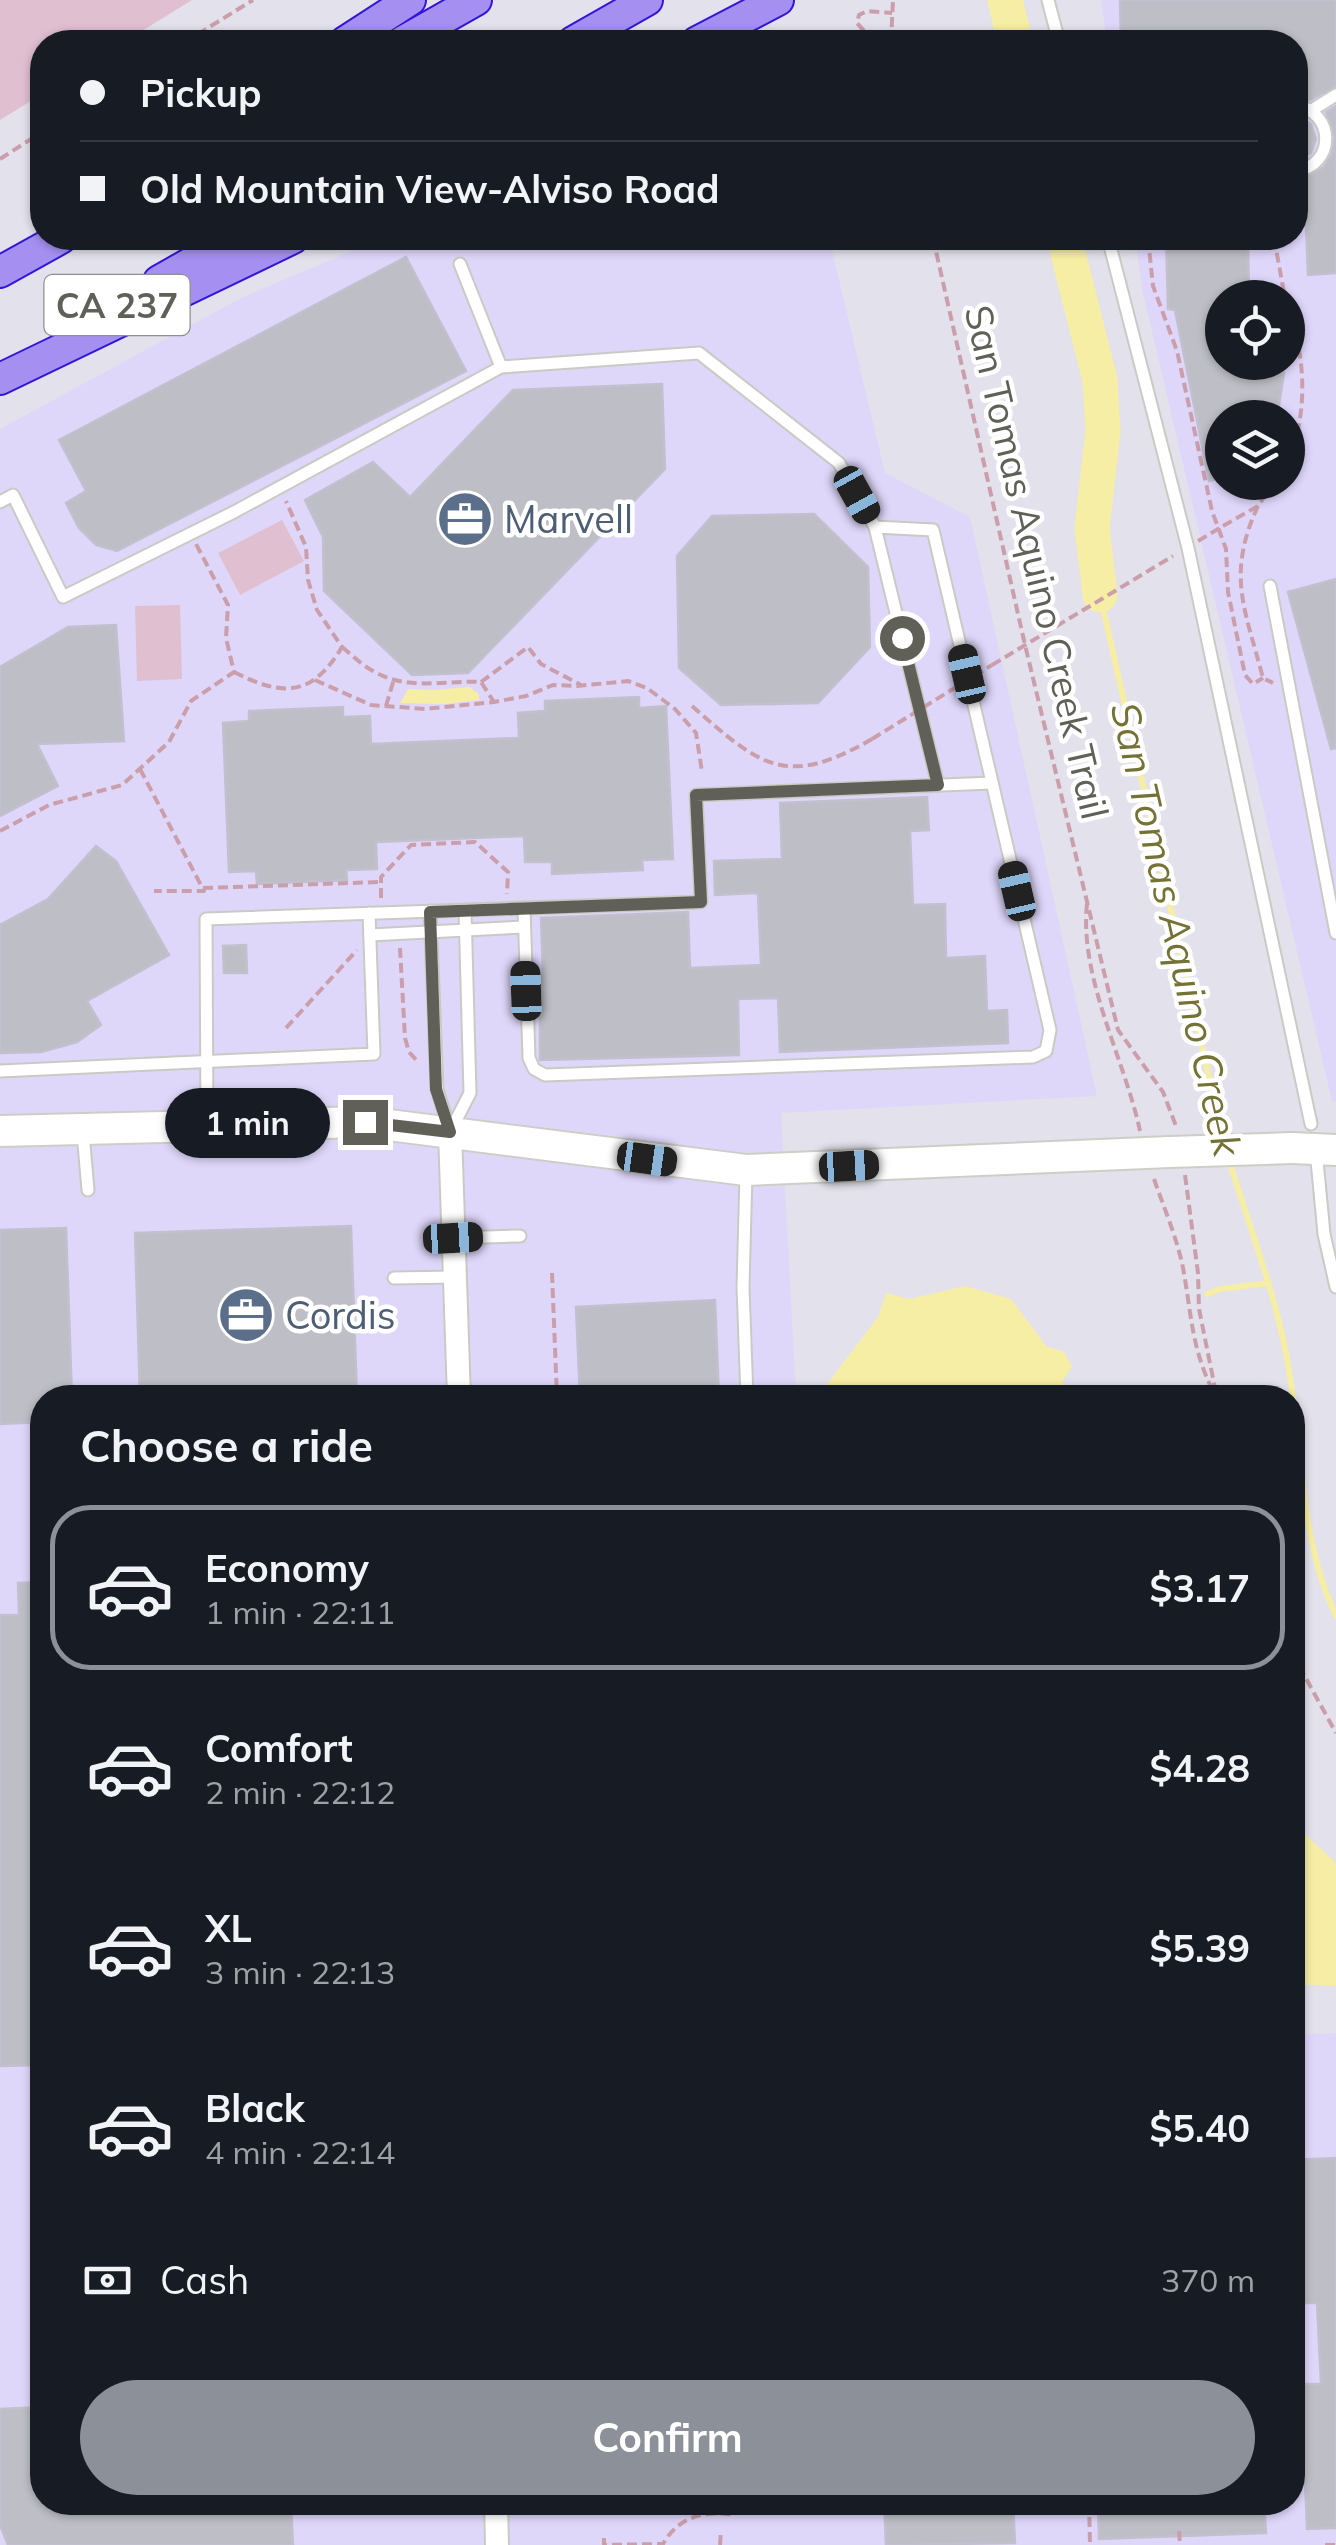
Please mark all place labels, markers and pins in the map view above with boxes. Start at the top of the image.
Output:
office icon: Marvell [435,489,495,549]
place label: Marvell [504,495,633,543]
office icon: Cordis [216,1285,276,1345]
place label: Cordis [285,1291,396,1339]

